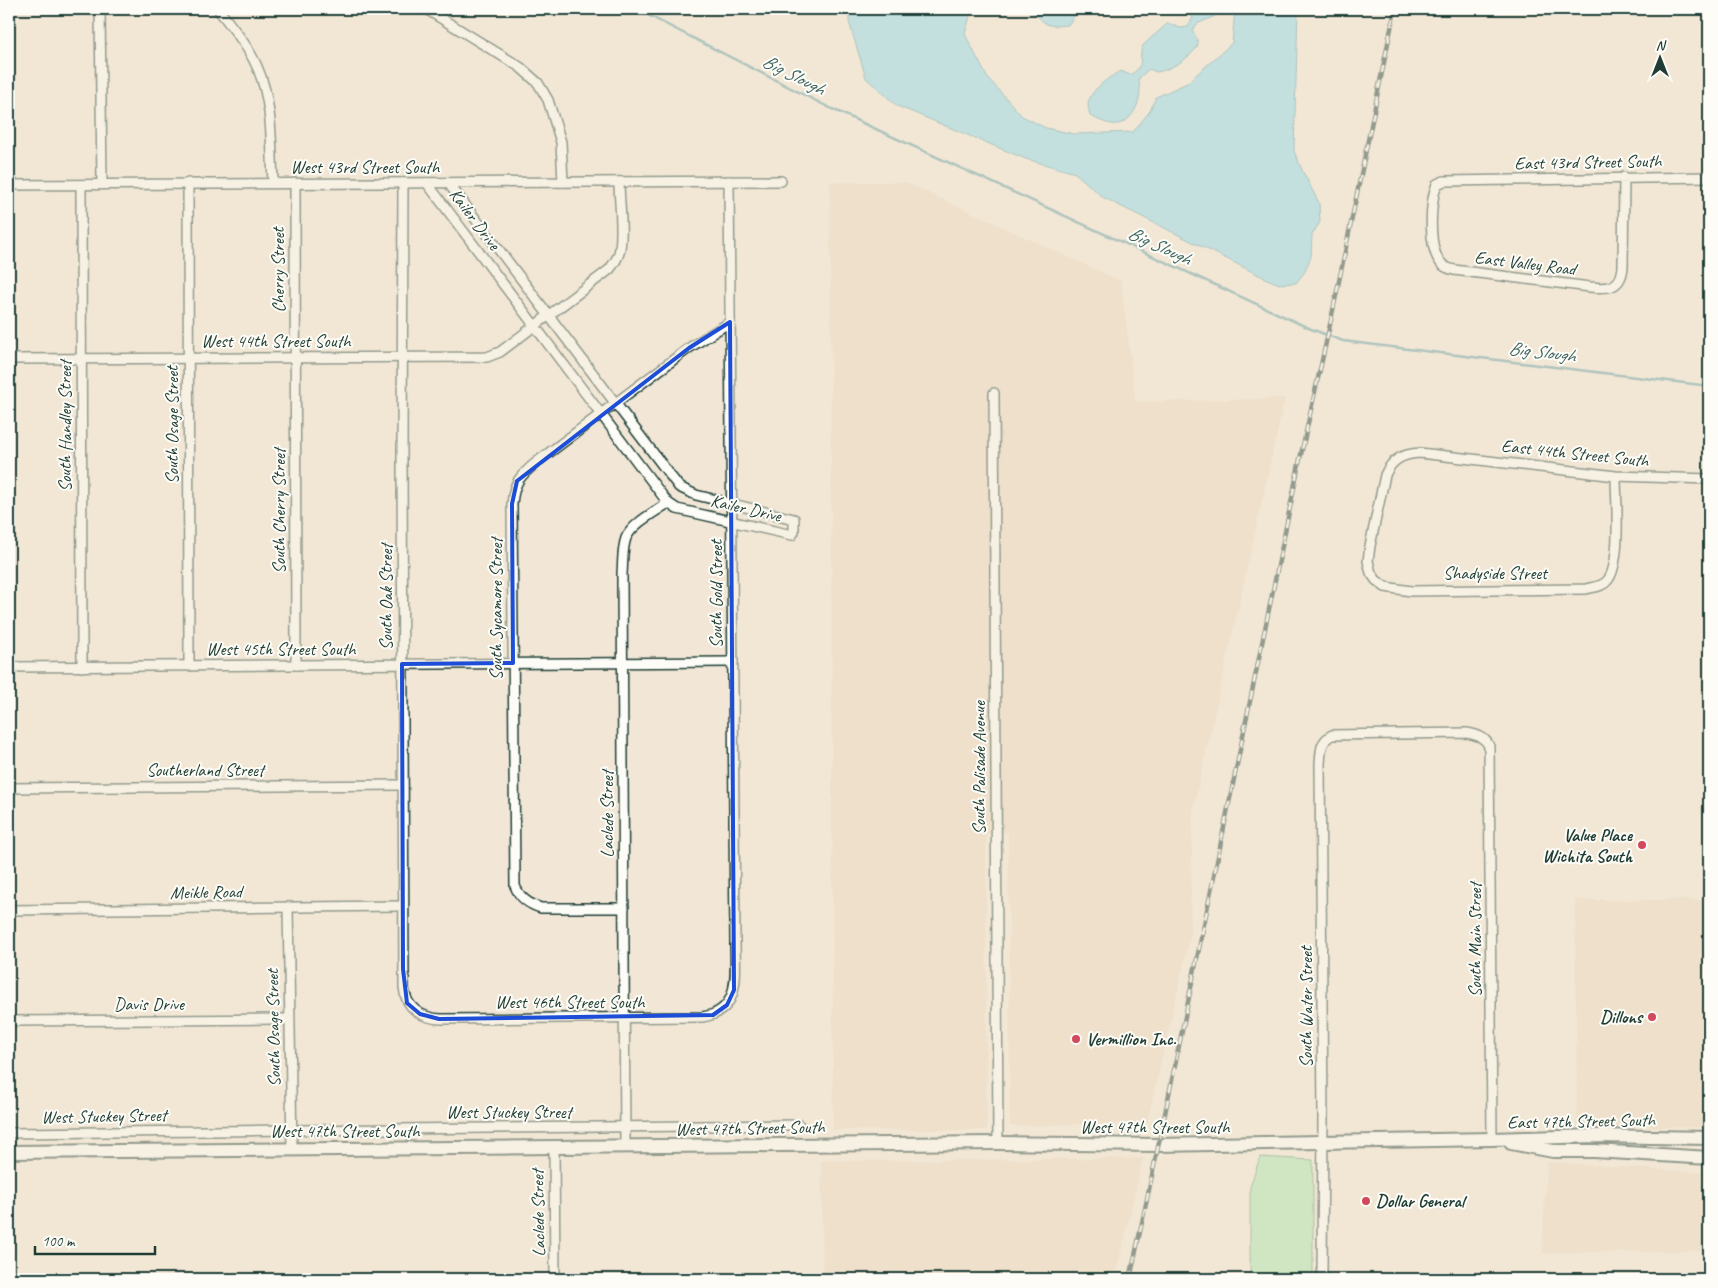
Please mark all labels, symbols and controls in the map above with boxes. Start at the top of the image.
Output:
north arrow [1636,32,1686,82]
text: N [1656,37,1667,54]
water label: Big Slough [758,49,831,102]
street label: East 43rd Street South [1514,150,1663,174]
street label: West 43rd Street South [291,156,441,178]
street label: Kailer Drive [445,184,506,255]
water label: Big Slough [1124,221,1197,272]
street label: Cherry Street [267,225,289,313]
street label: East Valley Road [1473,246,1580,280]
street label: West 44th Street South [201,330,352,352]
water label: Big Slough [1507,336,1579,368]
street label: South Handley Street [54,357,76,492]
street label: South Osage Street [161,364,183,484]
street label: East 44th Street South [1500,434,1651,472]
street label: South Cherry Street [268,445,290,574]
street label: Kailer Drive [709,489,784,527]
street label: South Sycamore Street [485,535,507,680]
street label: South Gold Street [705,538,727,648]
street label: South Oak Street [375,541,397,650]
street label: Shadyside Street [1443,562,1549,584]
street label: West 45th Street South [206,638,357,660]
street label: South Palisade Avenue [968,700,990,835]
street label: Southerland Street [146,759,267,781]
street label: Laclede Street [596,767,618,858]
place label: Value Place Wichita South [1543,824,1634,867]
marker: Value Place Wichita South [1636,839,1648,851]
street label: Meikle Road [170,880,245,904]
street label: South Main Street [1464,880,1486,997]
street label: South Water Street [1295,944,1317,1068]
street label: South Osage Street [261,967,285,1087]
street label: West 46th Street South [495,991,646,1013]
street label: Davis Drive [114,993,185,1015]
place label: Dillons [1600,1006,1644,1028]
marker: Dillons [1646,1011,1658,1023]
place label: Vermillion Inc. [1086,1028,1177,1050]
marker: Vermillion Inc. [1070,1033,1082,1045]
street label: West Stuckey Street [446,1101,575,1123]
street label: West Stuckey Street [41,1104,170,1128]
street label: East 47th Street South [1507,1109,1657,1133]
street label: West 47th Street South [675,1116,827,1140]
street label: West 47th Street South [1080,1116,1231,1138]
street label: West 47th Street South [270,1120,421,1142]
street label: Laclede Street [526,1166,550,1257]
place label: Dollar General [1376,1190,1468,1212]
marker: Dollar General [1360,1195,1372,1207]
scale bar [35,1223,155,1255]
text: 100 m [42,1232,76,1251]

